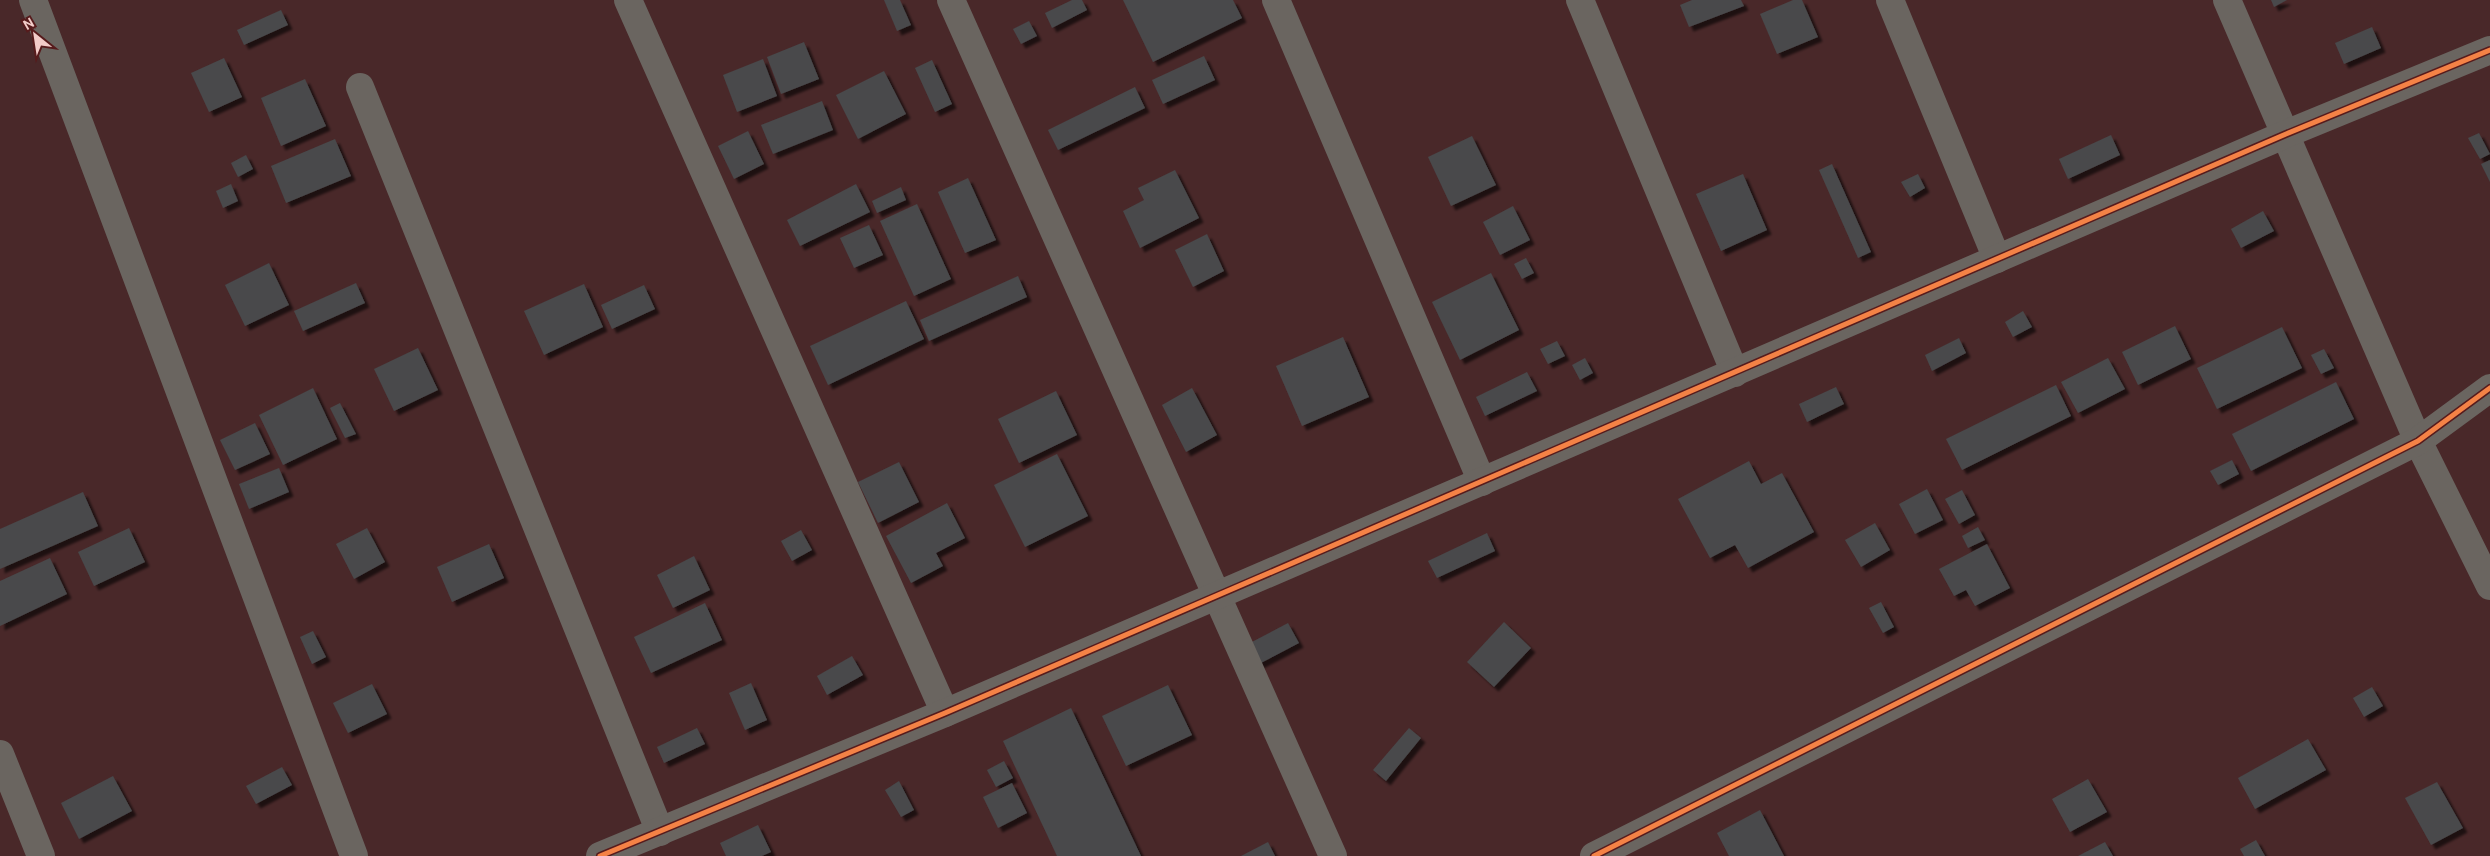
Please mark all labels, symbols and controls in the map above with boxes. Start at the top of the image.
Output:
north arrow [10,10,60,60]
text: N [20,13,37,34]

